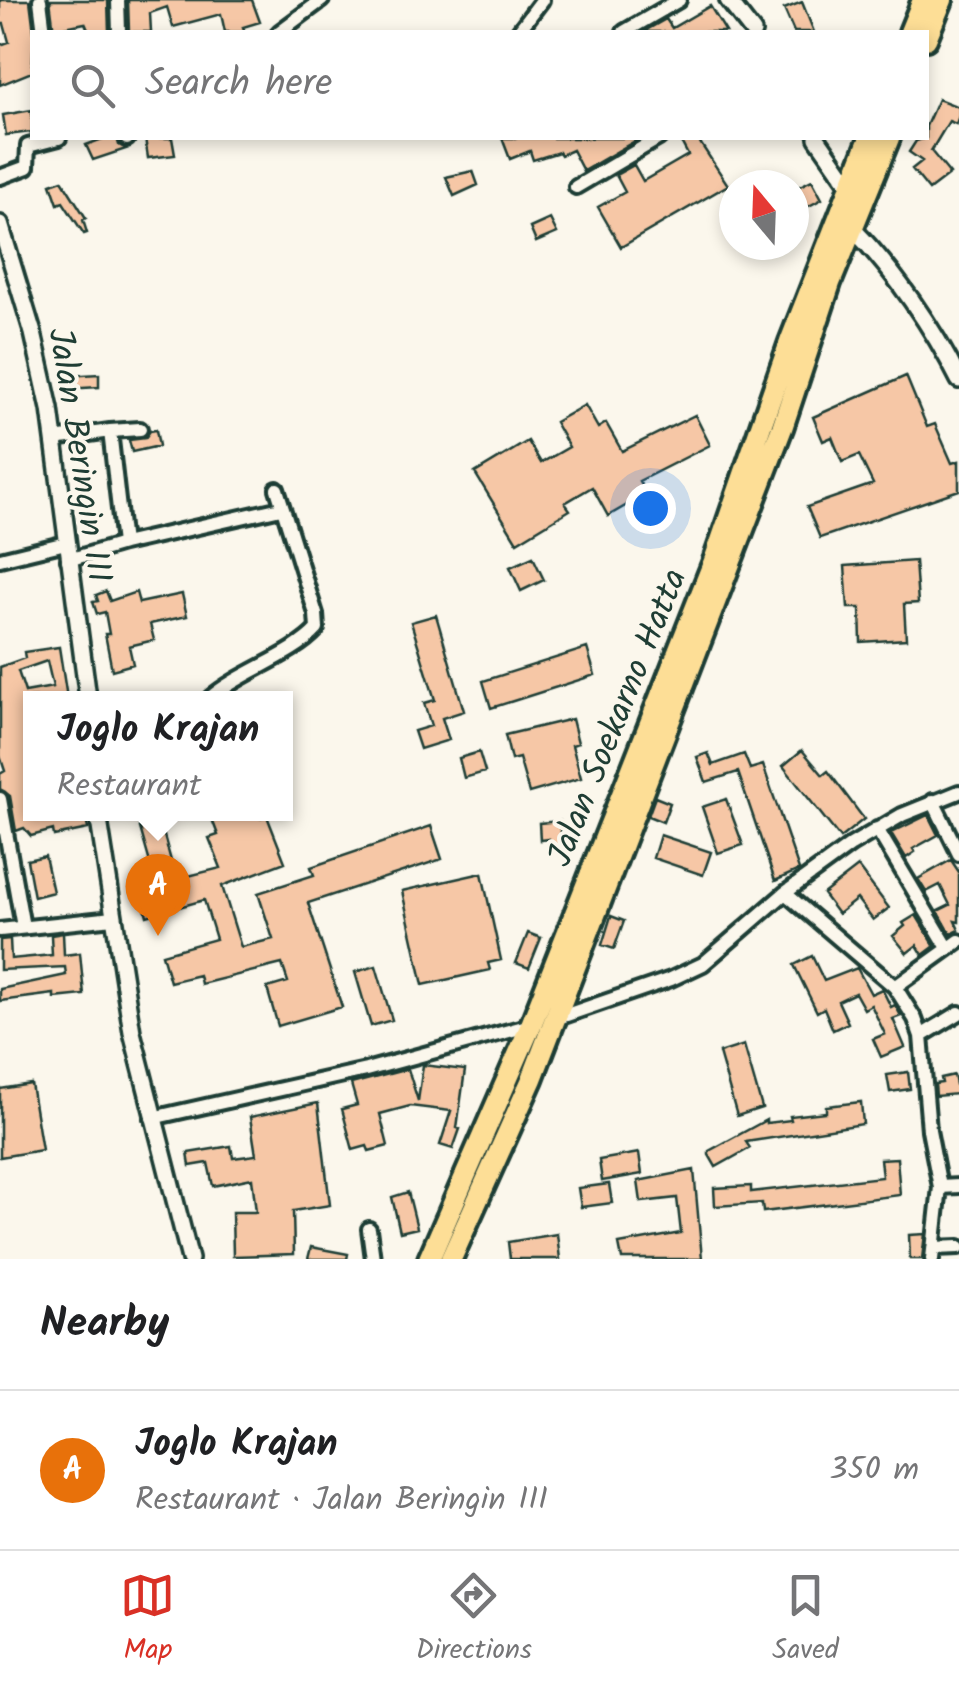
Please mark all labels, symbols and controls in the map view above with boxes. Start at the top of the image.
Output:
search box [30,30,929,140]
text: Search here [145,55,332,115]
icon: search [65,58,120,113]
north arrow [719,170,809,260]
street label: Jalan Beringin III [30,324,126,587]
your location [625,483,676,534]
street label: Jalan Soekarno Hatta [533,561,704,876]
popup [23,691,293,821]
text: Joglo Krajan [57,701,259,761]
text: Restaurant [57,761,201,812]
pin: A [126,854,190,936]
text: Nearby [40,1291,169,1358]
text: Joglo Krajan [135,1415,337,1475]
text: A [62,1445,83,1496]
text: 350 m [829,1445,919,1496]
text: Restaurant · Jalan Beringin III [135,1475,548,1526]
tab: Map [120,1568,175,1673]
tab: Directions [416,1568,532,1673]
tab: Saved [772,1568,839,1673]

